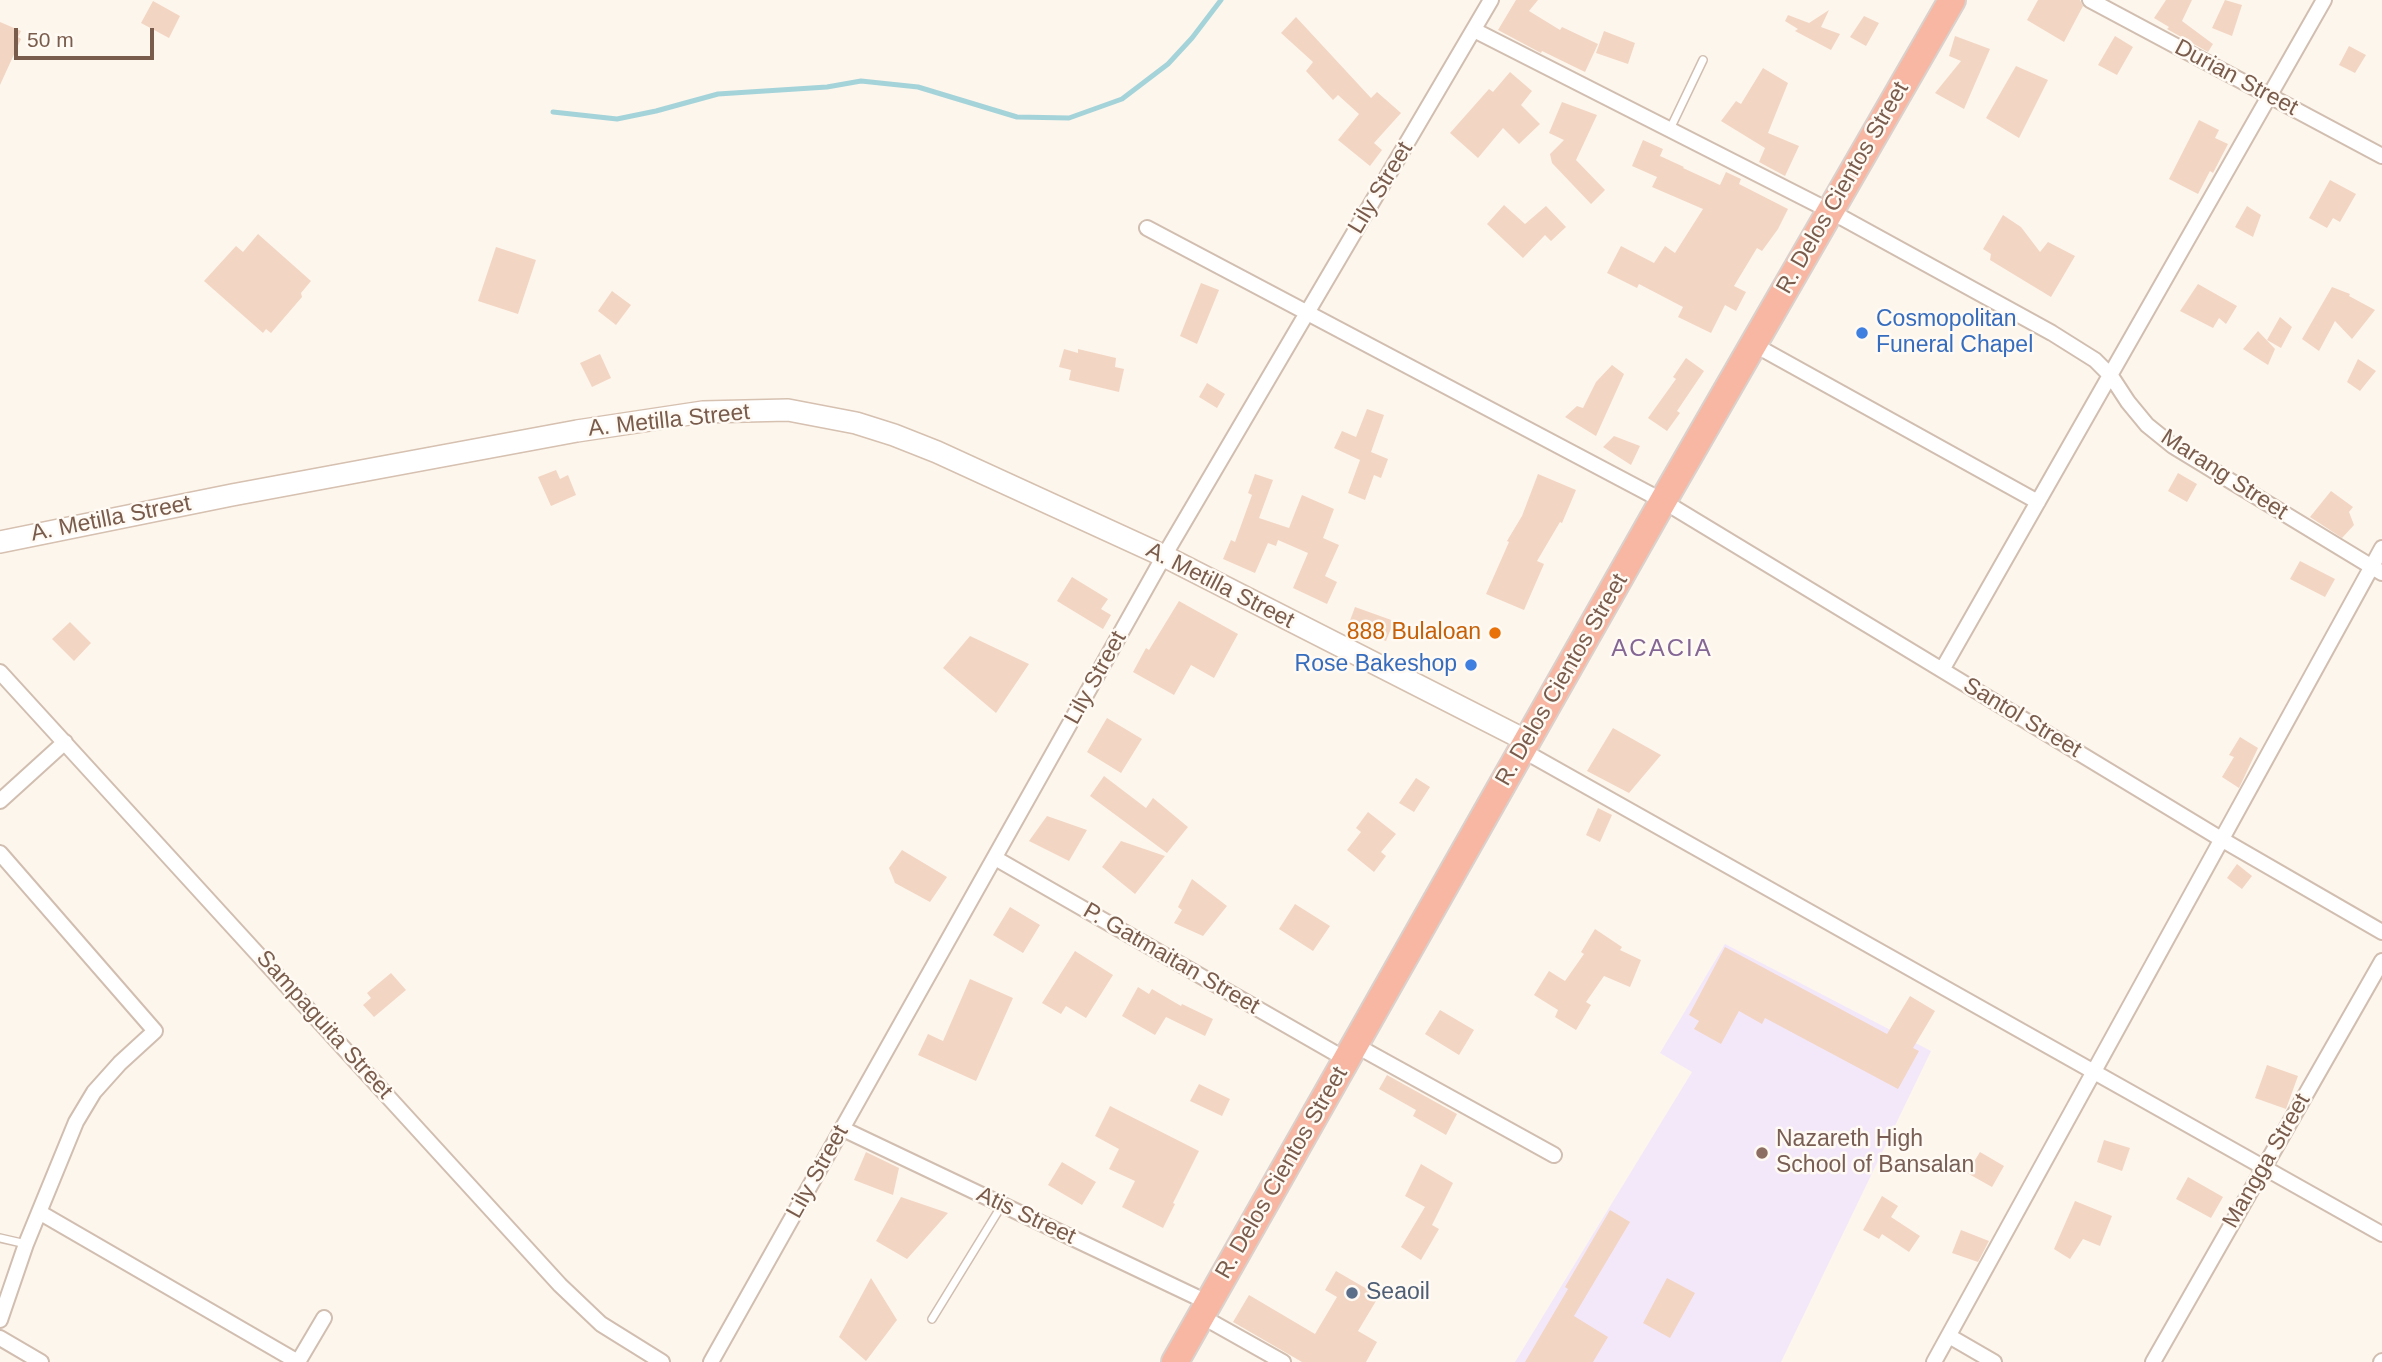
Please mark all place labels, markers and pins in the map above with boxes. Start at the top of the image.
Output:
place label: Cosmopolitan Funeral Chapel [1876,306,2033,360]
marker: Cosmopolitan Funeral Chapel [1854,325,1870,341]
place label: 888 Bulaloan [1347,619,1481,647]
marker: 888 Bulaloan [1487,625,1503,641]
place label: Rose Bakeshop [1295,651,1457,679]
marker: Rose Bakeshop [1463,657,1479,673]
place label: Nazareth High School of Bansalan [1776,1126,1974,1180]
marker: Nazareth High School of Bansalan [1754,1145,1770,1161]
place label: Seaoil [1366,1279,1430,1307]
marker: Seaoil [1344,1285,1360,1301]

